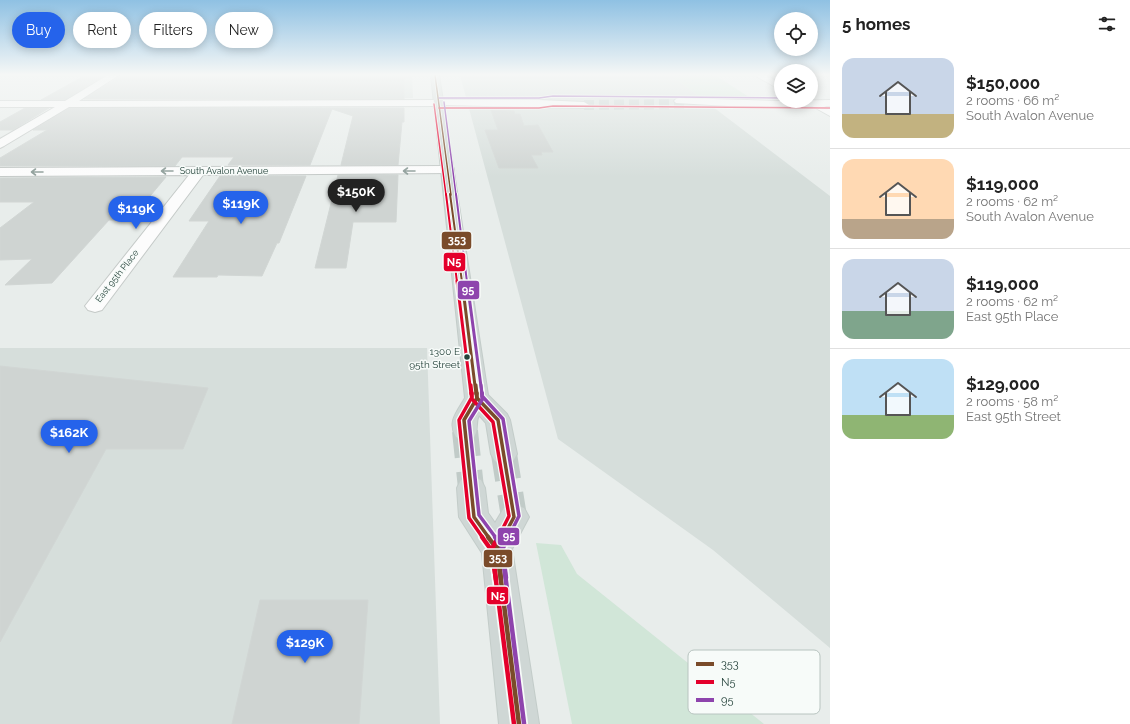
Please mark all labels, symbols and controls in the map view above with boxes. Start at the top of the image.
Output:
chip: Buy [12,12,65,48]
chip: Rent [73,12,131,48]
chip: Filters [139,12,207,48]
chip: New [215,12,273,48]
map controls [774,12,818,108]
button: locate [774,12,818,56]
icon: filters [1096,13,1118,35]
text: 5 homes [842,14,910,34]
button: layers [774,64,818,108]
text: $150,000 [966,73,1040,93]
icon: home [874,74,922,122]
text: 2 rooms · 66 m² [966,93,1059,108]
text: South Avalon Avenue [966,108,1094,123]
street label: South Avalon Avenue [180,166,269,176]
one-way arrow [161,167,174,175]
one-way arrow [403,167,416,174]
one-way arrow [31,168,44,176]
text: $119,000 [966,174,1039,194]
icon: home [874,175,922,223]
pin: $150K [328,179,384,213]
text: $150K [337,184,375,199]
pin: $119K [213,191,269,225]
text: 2 rooms · 62 m² [966,194,1058,209]
pin: $119K [108,196,164,230]
text: $119K [222,196,260,211]
text: $119K [117,201,155,216]
text: South Avalon Avenue [966,209,1094,224]
line badge: 353 [441,231,472,250]
text: 353 [448,234,466,247]
street label: East 95th Place [93,247,141,304]
line badge: N5 [443,252,466,272]
text: N5 [447,256,461,269]
text: $119,000 [966,274,1039,294]
icon: home [874,275,922,323]
line badge: 95 [457,280,480,300]
text: 95 [462,284,474,297]
text: 2 rooms · 62 m² [966,294,1058,309]
text: East 95th Place [966,309,1058,324]
place label: 1300 E 95th Street [409,346,461,370]
marker: 1300 E 95th Street [462,352,472,362]
text: $129,000 [966,374,1040,394]
icon: home [874,375,922,423]
text: 2 rooms · 58 m² [966,394,1058,409]
text: East 95th Street [966,409,1061,424]
pin: $162K [41,420,97,454]
text: $162K [50,425,88,440]
line badge: 95 [497,527,520,546]
text: 95 [503,530,515,543]
line badge: 353 [483,549,513,568]
text: 353 [489,552,507,565]
line badge: N5 [486,586,509,605]
text: N5 [491,590,505,603]
pin: $129K [277,630,333,664]
text: $129K [286,635,324,650]
legend [688,650,820,714]
text: 353 [721,658,739,671]
text: N5 [721,676,736,689]
text: 95 [721,694,733,707]

